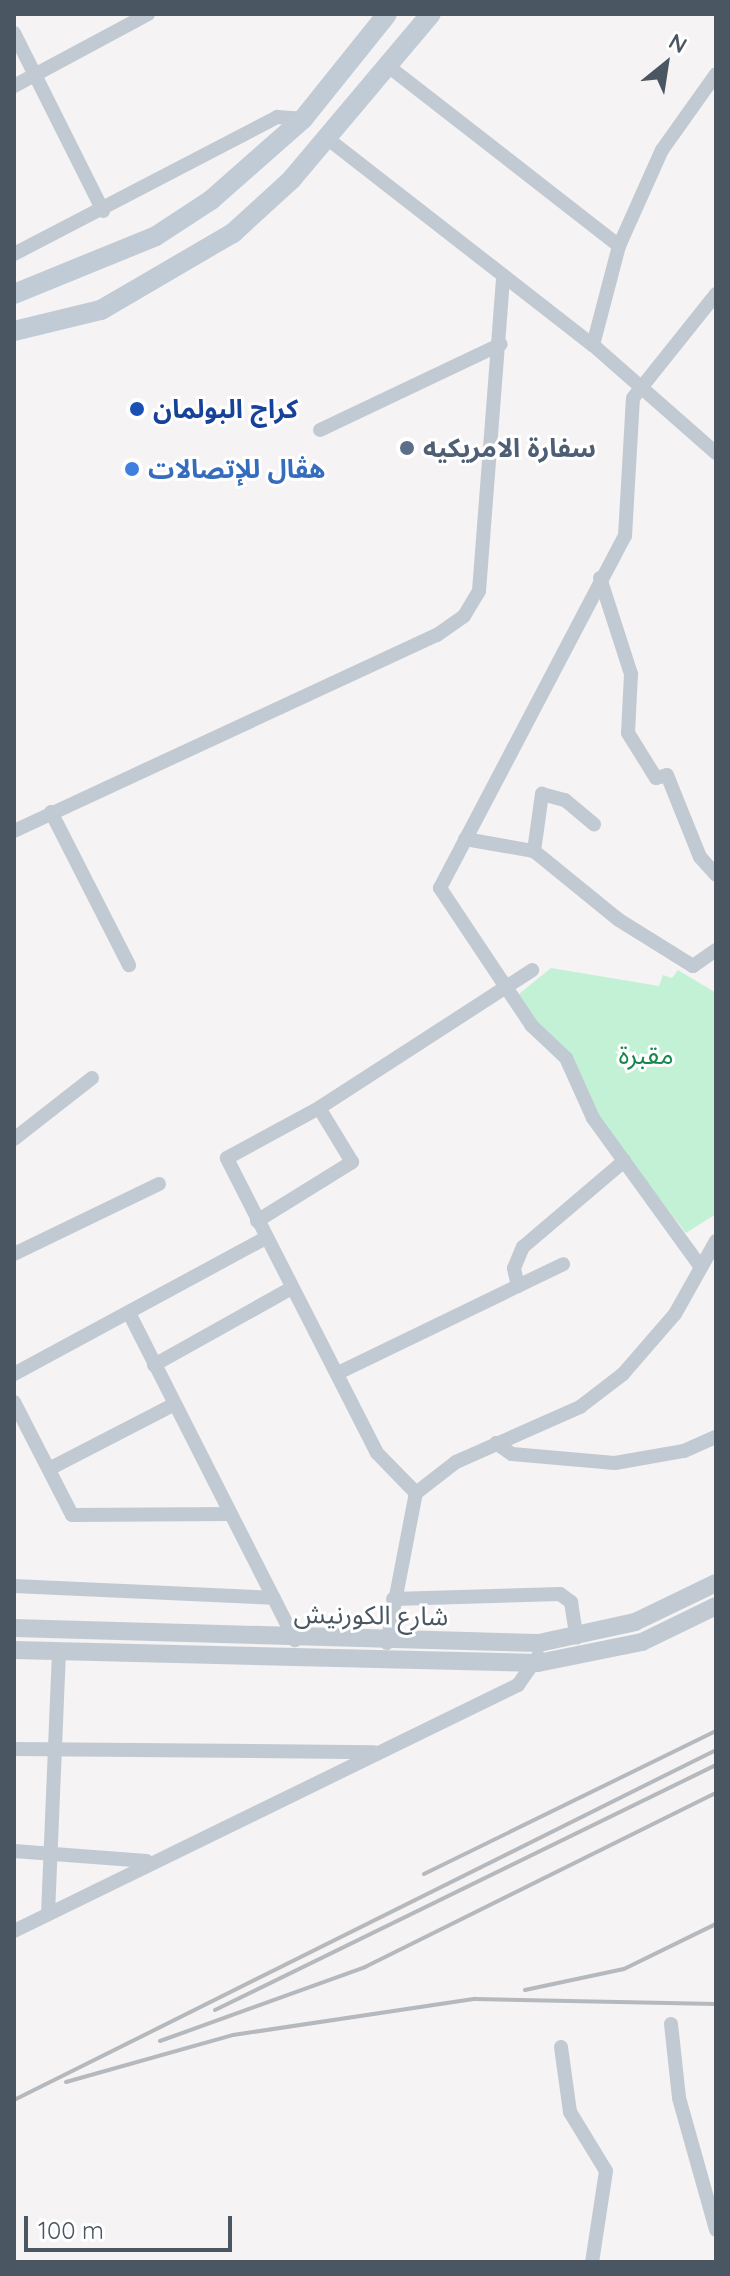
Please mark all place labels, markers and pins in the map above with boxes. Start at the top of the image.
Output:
place label: كراج البولمان [153,393,298,425]
marker: كراج البولمان [128,400,146,418]
place label: سفارة الامريكيه [423,432,596,464]
marker: سفارة الامريكيه [398,439,416,457]
place label: هڤال للإتصالات [148,453,325,485]
marker: هڤال للإتصالات [123,460,141,478]

